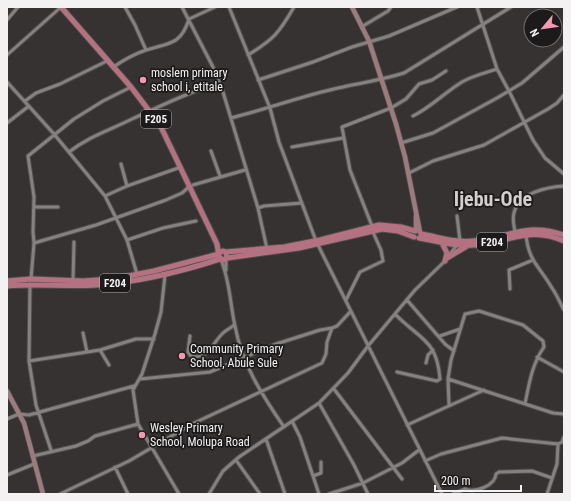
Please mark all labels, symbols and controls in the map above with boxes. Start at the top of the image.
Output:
north arrow [523,8,563,48]
text: N [527,26,542,39]
place label: moslem primary school i, etitale [151,66,228,94]
marker: moslem primary school i, etitale [138,75,148,85]
road number: F205 [141,110,171,128]
district label: Ijebu-Ode [454,187,532,211]
road number: F204 [477,233,507,251]
road number: F204 [100,274,130,292]
place label: Community Primary School, Abule Sule [190,342,283,370]
marker: Community Primary School, Abule Sule [177,351,187,361]
place label: Wesley Primary School, Molupa Road [150,421,250,449]
marker: Wesley Primary School, Molupa Road [137,430,147,440]
scale bar [435,467,521,493]
text: 200 m [441,474,471,488]

